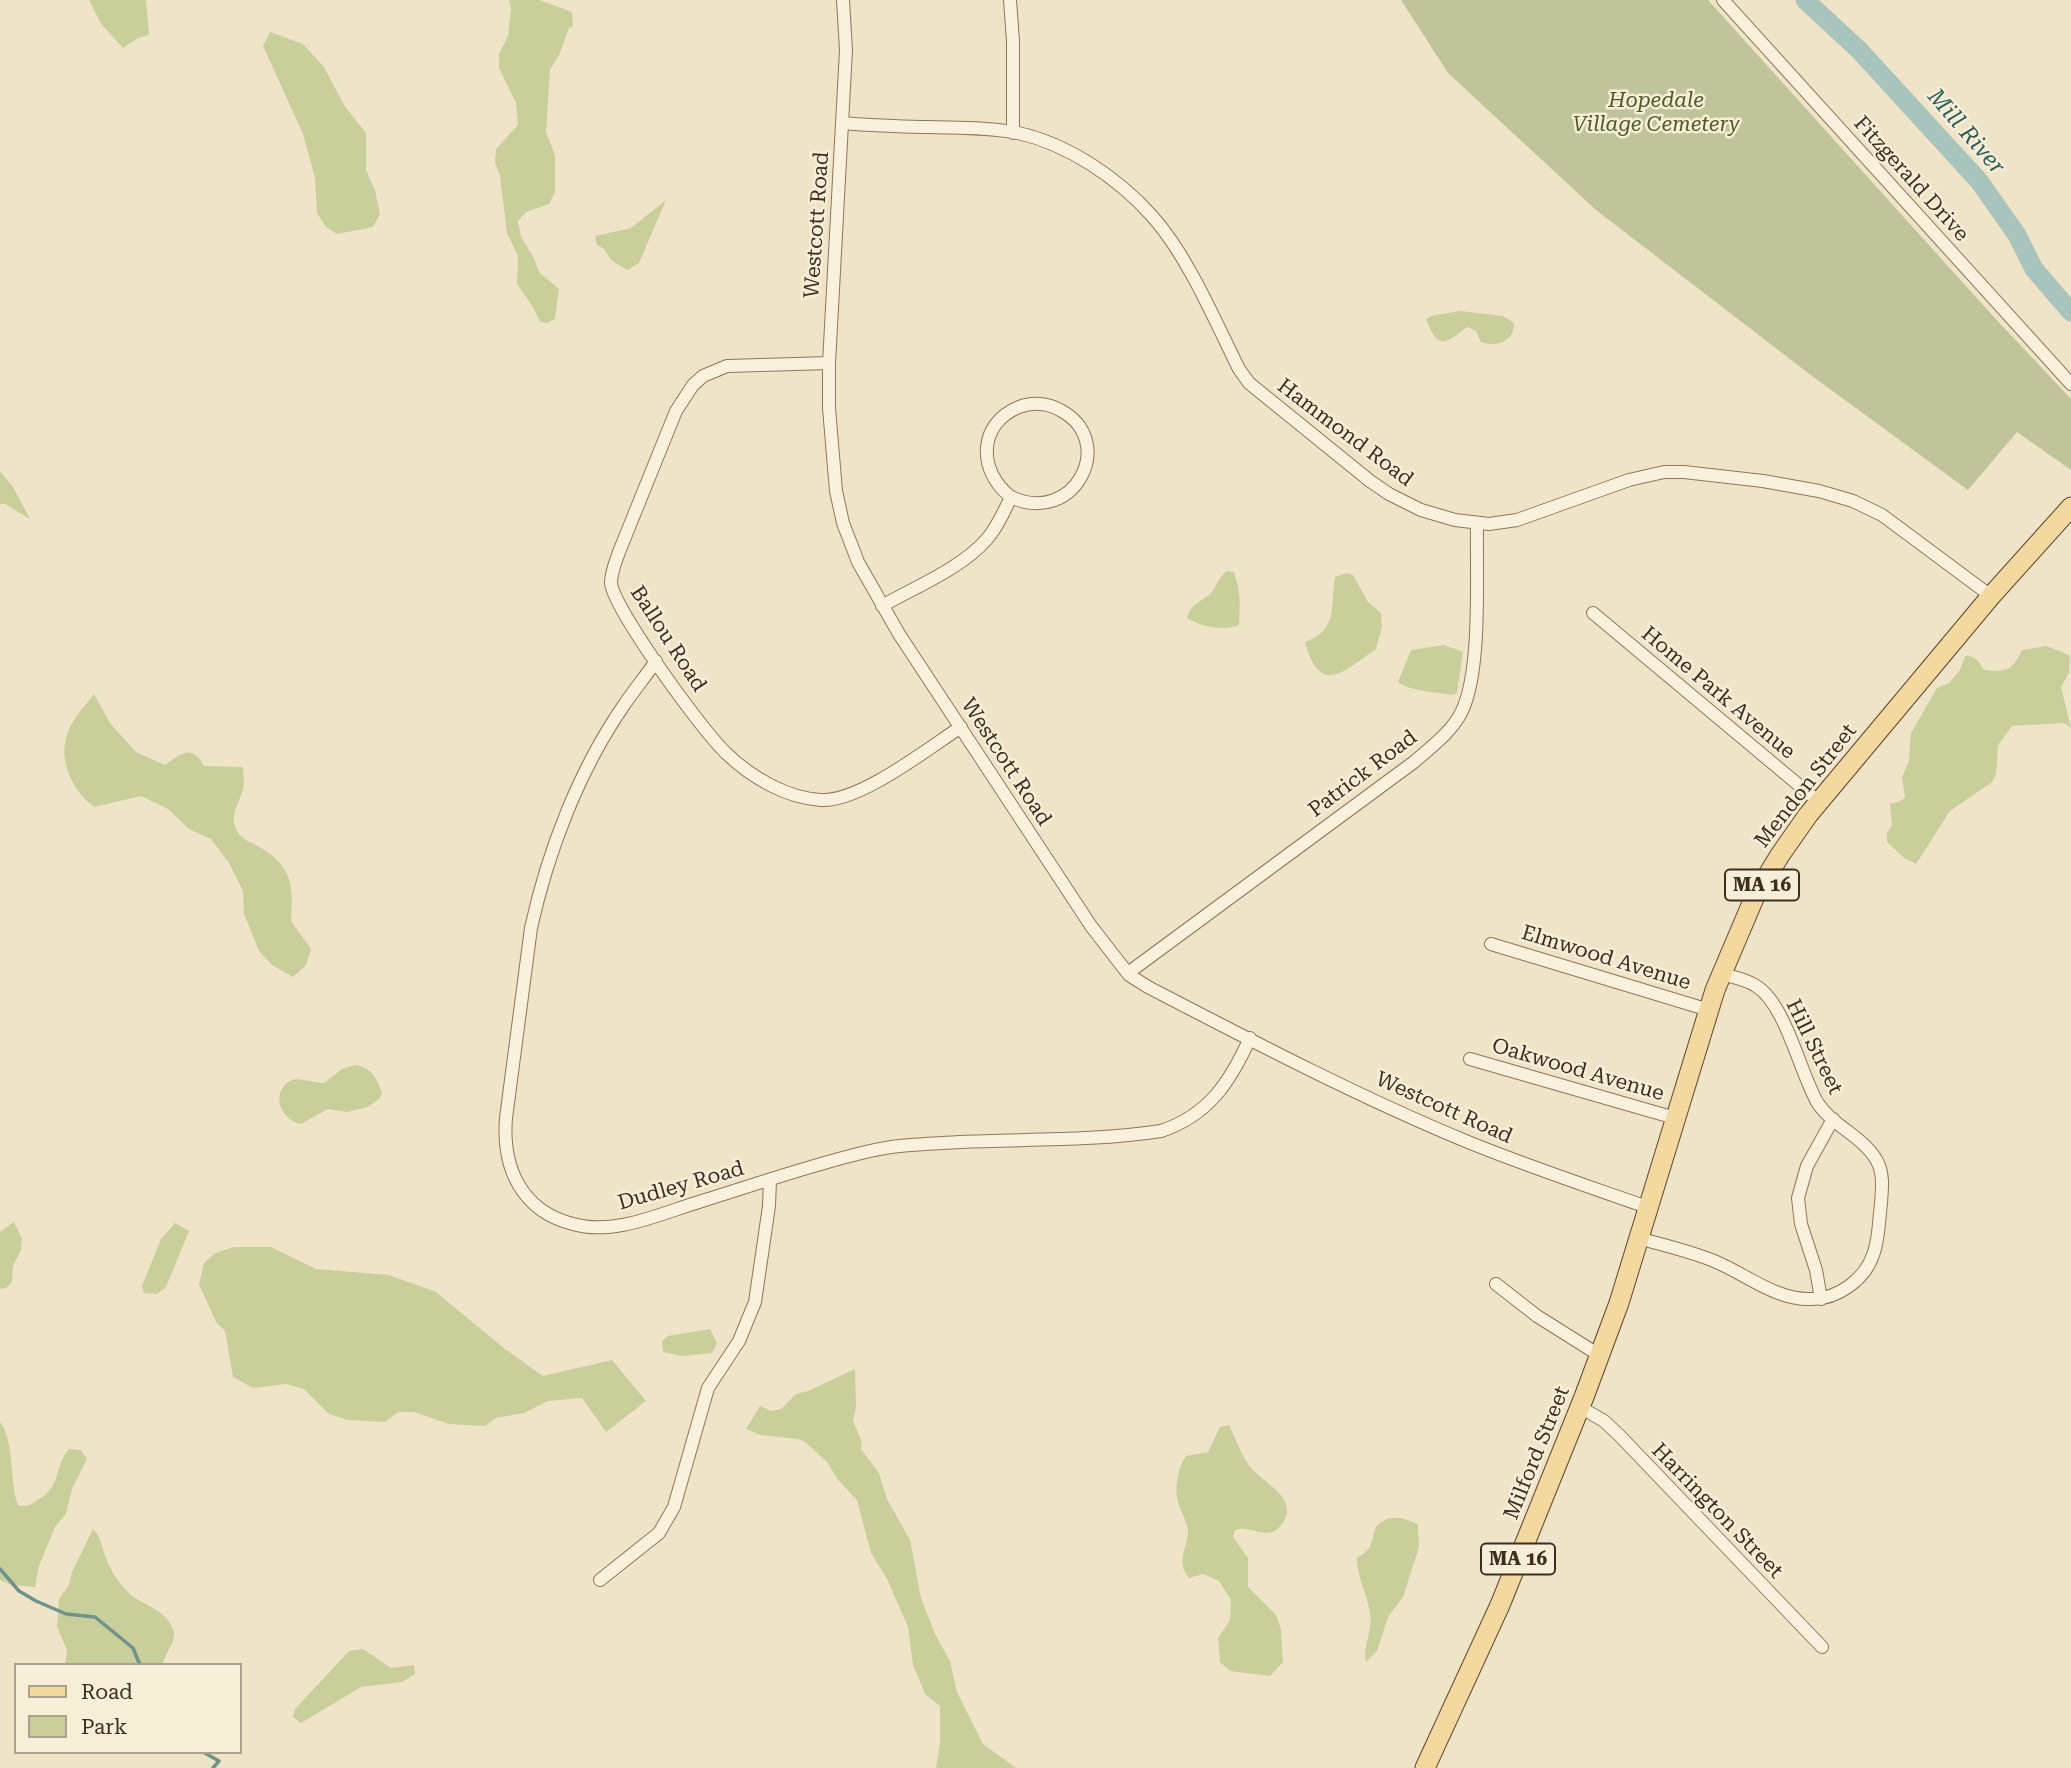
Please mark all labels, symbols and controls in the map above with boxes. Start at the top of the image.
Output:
water label: Mill River [1921,84,2011,180]
park label: Hopedale Village Cemetery [1573,88,1739,138]
street label: Fitzgerald Drive [1848,111,1974,247]
street label: Westcott Road [799,151,835,299]
street label: Hammond Road [1272,374,1418,492]
street label: Ballou Road [624,581,712,697]
street label: Home Park Avenue [1636,621,1800,765]
street label: Westcott Road [955,694,1057,830]
street label: Mendon Street [1750,719,1862,853]
street label: Patrick Road [1304,725,1422,823]
road number: MA 16 [1725,870,1799,900]
street label: Elmwood Avenue [1518,920,1694,996]
street label: Hill Street [1780,995,1848,1099]
street label: Oakwood Avenue [1489,1033,1667,1107]
street label: Westcott Road [1372,1067,1516,1149]
street label: Dudley Road [615,1156,747,1216]
street label: Milford Street [1499,1383,1575,1523]
street label: Harrington Street [1646,1438,1788,1584]
road number: MA 16 [1481,1544,1555,1574]
legend [14,1663,242,1754]
text: Road [81,1680,133,1704]
text: Park [81,1715,127,1739]

